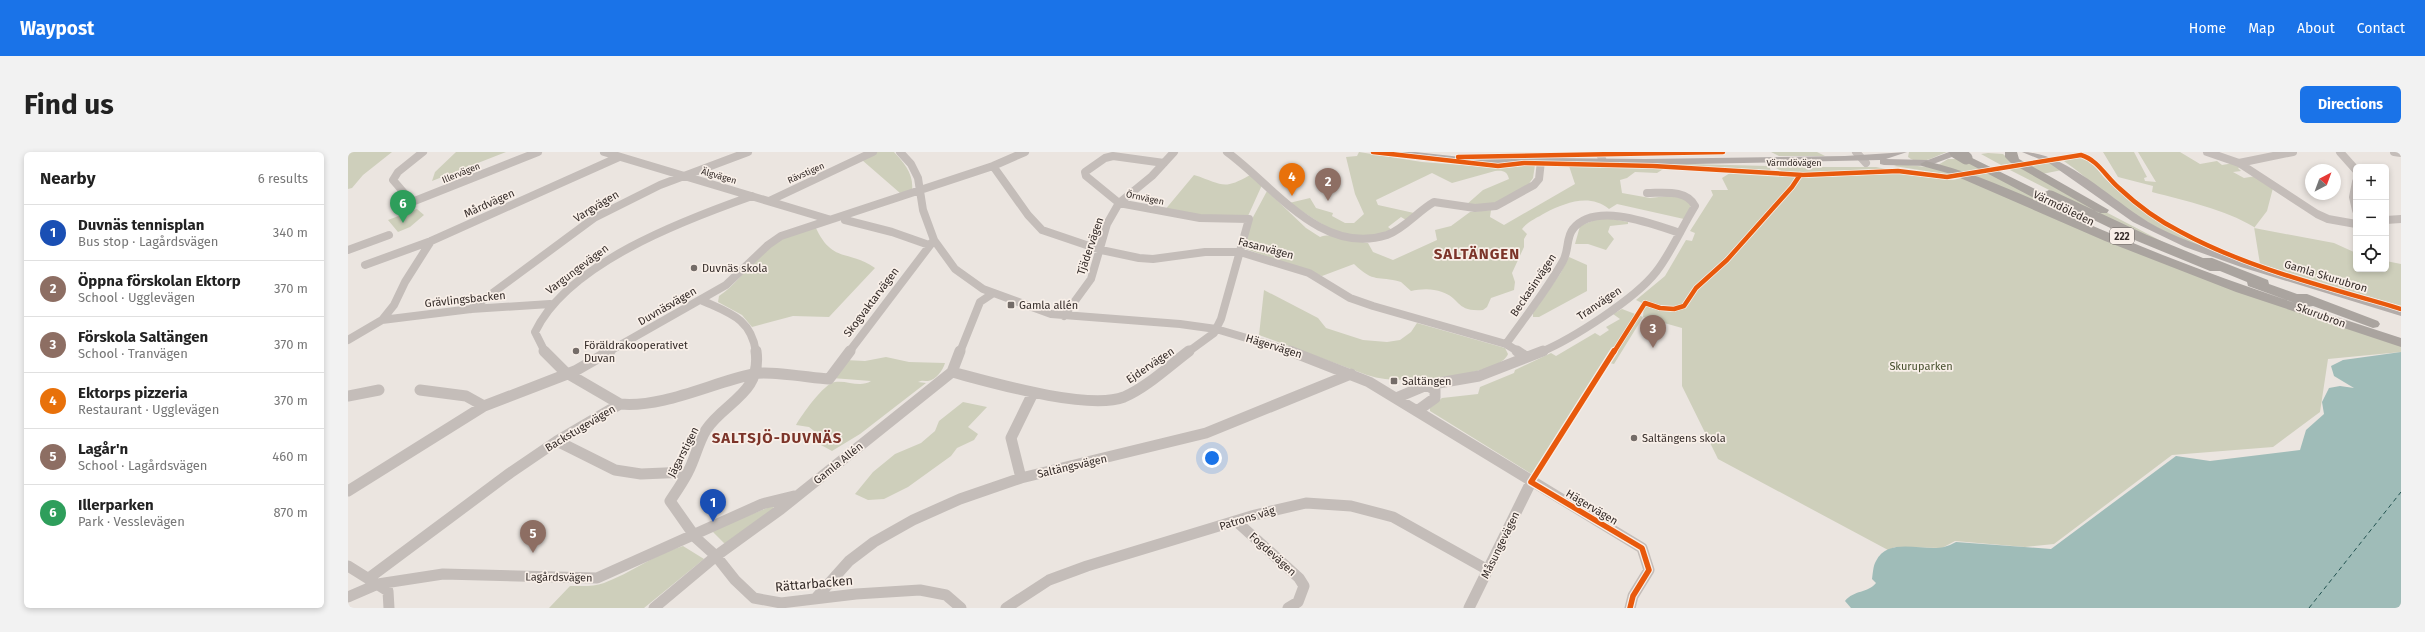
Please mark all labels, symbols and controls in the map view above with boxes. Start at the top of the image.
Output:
text: Waypost [20,17,94,40]
text: Home [2189,20,2226,37]
text: Map [2248,20,2275,37]
text: About [2297,20,2335,37]
text: Contact [2357,20,2405,37]
button: Directions [2300,86,2401,123]
text: Find us [24,88,114,121]
street label: Värmdövägen [1766,158,1822,168]
street label: Rävstigen [786,160,826,186]
street label: Illervägen [441,161,481,185]
pin: 4 [1279,163,1305,196]
north arrow [2305,164,2341,200]
map controls [2353,164,2389,272]
button: + [2353,164,2389,200]
street label: Älgvägen [700,166,738,186]
text: Nearby [40,168,95,189]
pin: 2 [1315,168,1341,201]
text: 6 results [258,171,308,186]
street label: Mårdvägen [462,187,517,220]
street label: Vargvägen [571,188,621,225]
street label: Värmdöleden [2031,188,2097,229]
street label: Örnvägen [1125,189,1165,207]
pin: 6 [390,190,416,223]
button: − [2353,200,2389,236]
text: Duvnäs tennisplan [78,216,204,234]
street label: Tjädervägen [1075,216,1106,277]
text: 1 [50,225,56,240]
text: 340 m [273,225,308,240]
road number: 222 [2110,228,2134,244]
text: Bus stop · Lagårdsvägen [78,234,218,249]
street label: Fasanvägen [1237,235,1295,262]
button: locate [2353,236,2389,272]
street label: Vargungevägen [544,242,611,297]
district label: SALTÄNGEN [1434,245,1520,263]
street label: Beckasinvägen [1508,251,1559,319]
street label: Gamla Skurubron [2283,258,2369,295]
place label: Duvnäs skola [702,262,768,275]
marker: Duvnäs skola [689,263,699,273]
street label: Skogvaktarvägen [841,265,902,340]
text: Öppna förskolan Ektorp [78,272,241,290]
text: 2 [50,281,56,296]
text: 370 m [274,281,308,296]
street label: Duvnäsvägen [636,284,699,328]
street label: Tranvägen [1575,284,1624,323]
street label: Grävlingsbacken [424,289,506,310]
text: School · Ugglevägen [78,290,195,305]
place label: Gamla allén [1019,299,1078,312]
marker: Gamla allén [1006,300,1016,310]
street label: Skurubron [2294,300,2347,330]
pin: 3 [1640,315,1666,348]
text: Förskola Saltängen [78,328,208,346]
street label: Hägervägen [1244,332,1304,361]
text: 3 [50,337,56,352]
text: 370 m [274,337,308,352]
place label: Föräldrakooperativet Duvan [584,339,688,365]
street label: Ejdervägen [1124,345,1177,386]
text: School · Tranvägen [78,346,188,361]
marker: Föräldrakooperativet Duvan [571,346,581,356]
park label: Skuruparken [1889,360,1953,373]
place label: Saltängen [1402,375,1451,388]
marker: Saltängen [1389,376,1399,386]
text: Ektorps pizzeria [78,384,188,402]
text: 4 [49,393,57,408]
text: 370 m [274,393,308,408]
text: Restaurant · Ugglevägen [78,402,219,417]
street label: Backstugevägen [543,402,618,455]
street label: Jägarstigen [665,425,702,480]
district label: SALTSJÖ-DUVNÄS [712,429,842,447]
place label: Saltängens skola [1642,432,1726,445]
marker: Saltängens skola [1629,433,1639,443]
text: Lagår'n [78,440,128,458]
street label: Gamla Allén [811,440,866,487]
your location [1202,448,1222,468]
text: 5 [50,449,56,464]
text: 460 m [272,449,308,464]
street label: Saltängsvägen [1036,452,1108,481]
text: School · Lagårdsvägen [78,458,207,473]
street label: Hägervägen [1563,487,1620,528]
pin: 1 [700,489,726,522]
text: Illerparken [78,496,154,514]
street label: Patrons väg [1218,504,1277,533]
text: 6 [49,505,57,520]
text: 870 m [274,505,308,520]
street label: Måsungevägen [1479,510,1522,581]
text: Park · Vesslevägen [78,514,185,529]
pin: 5 [520,520,546,553]
street label: Fogdevägen [1247,530,1299,579]
street label: Lagårdsvägen [525,570,593,585]
street label: Rättarbacken [774,573,854,594]

